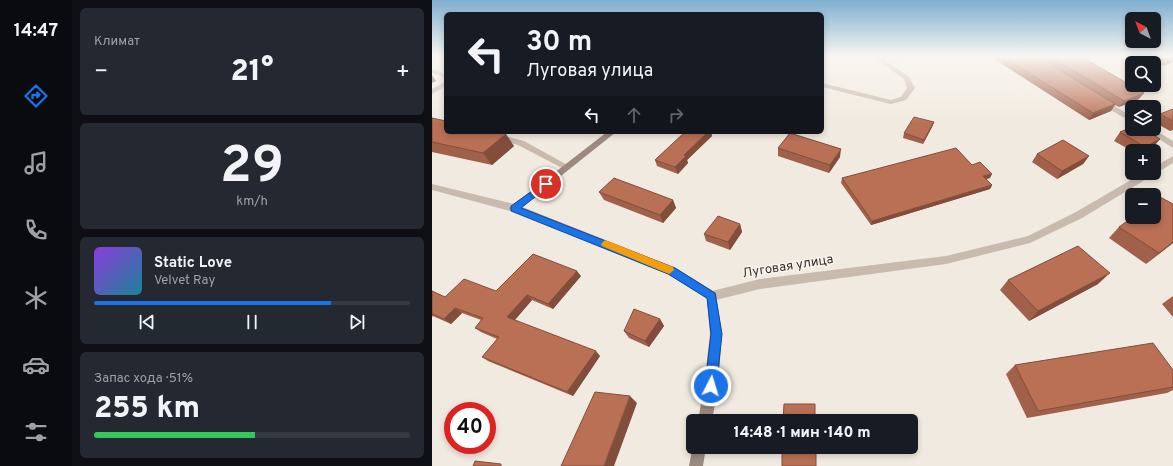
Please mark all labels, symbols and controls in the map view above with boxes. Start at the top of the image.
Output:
north arrow [1125,12,1161,48]
map controls [1125,12,1161,224]
text: 14:47 [14,20,58,43]
text: 30 m [526,25,592,61]
icon: left [460,28,512,80]
text: Климат [94,34,140,50]
text: 21° [230,54,274,91]
button: search [1125,56,1161,92]
text: − [94,59,108,86]
text: + [396,59,410,86]
text: Луговая улица [526,60,653,83]
icon: directions [22,82,50,110]
button: layers [1125,100,1161,136]
icon: left [581,104,603,126]
icon: ahead [623,104,645,126]
icon: right [665,104,687,126]
text: 29 [220,135,284,201]
button: + [1125,144,1161,180]
icon: music [22,149,50,177]
pin [529,167,563,201]
icon: arrive [535,173,557,195]
button: − [1125,188,1161,224]
text: km/h [236,194,268,210]
icon: phone [22,216,50,244]
street label: Луговая улица [741,252,835,282]
text: Static Love [154,254,232,273]
text: Velvet Ray [154,273,215,289]
icon: climate [22,284,50,312]
icon: previous [136,311,158,333]
icon: pause [241,311,263,333]
icon: next [346,311,368,333]
icon: car [22,351,50,379]
position arrow [690,365,732,407]
text: Запас хода · 51% [94,371,193,387]
text: 255 km [94,391,200,428]
speed limit sign: 40 [444,402,496,454]
icon: filters [22,418,50,446]
text: 14:48 · 1 мин · 140 m [734,424,870,443]

